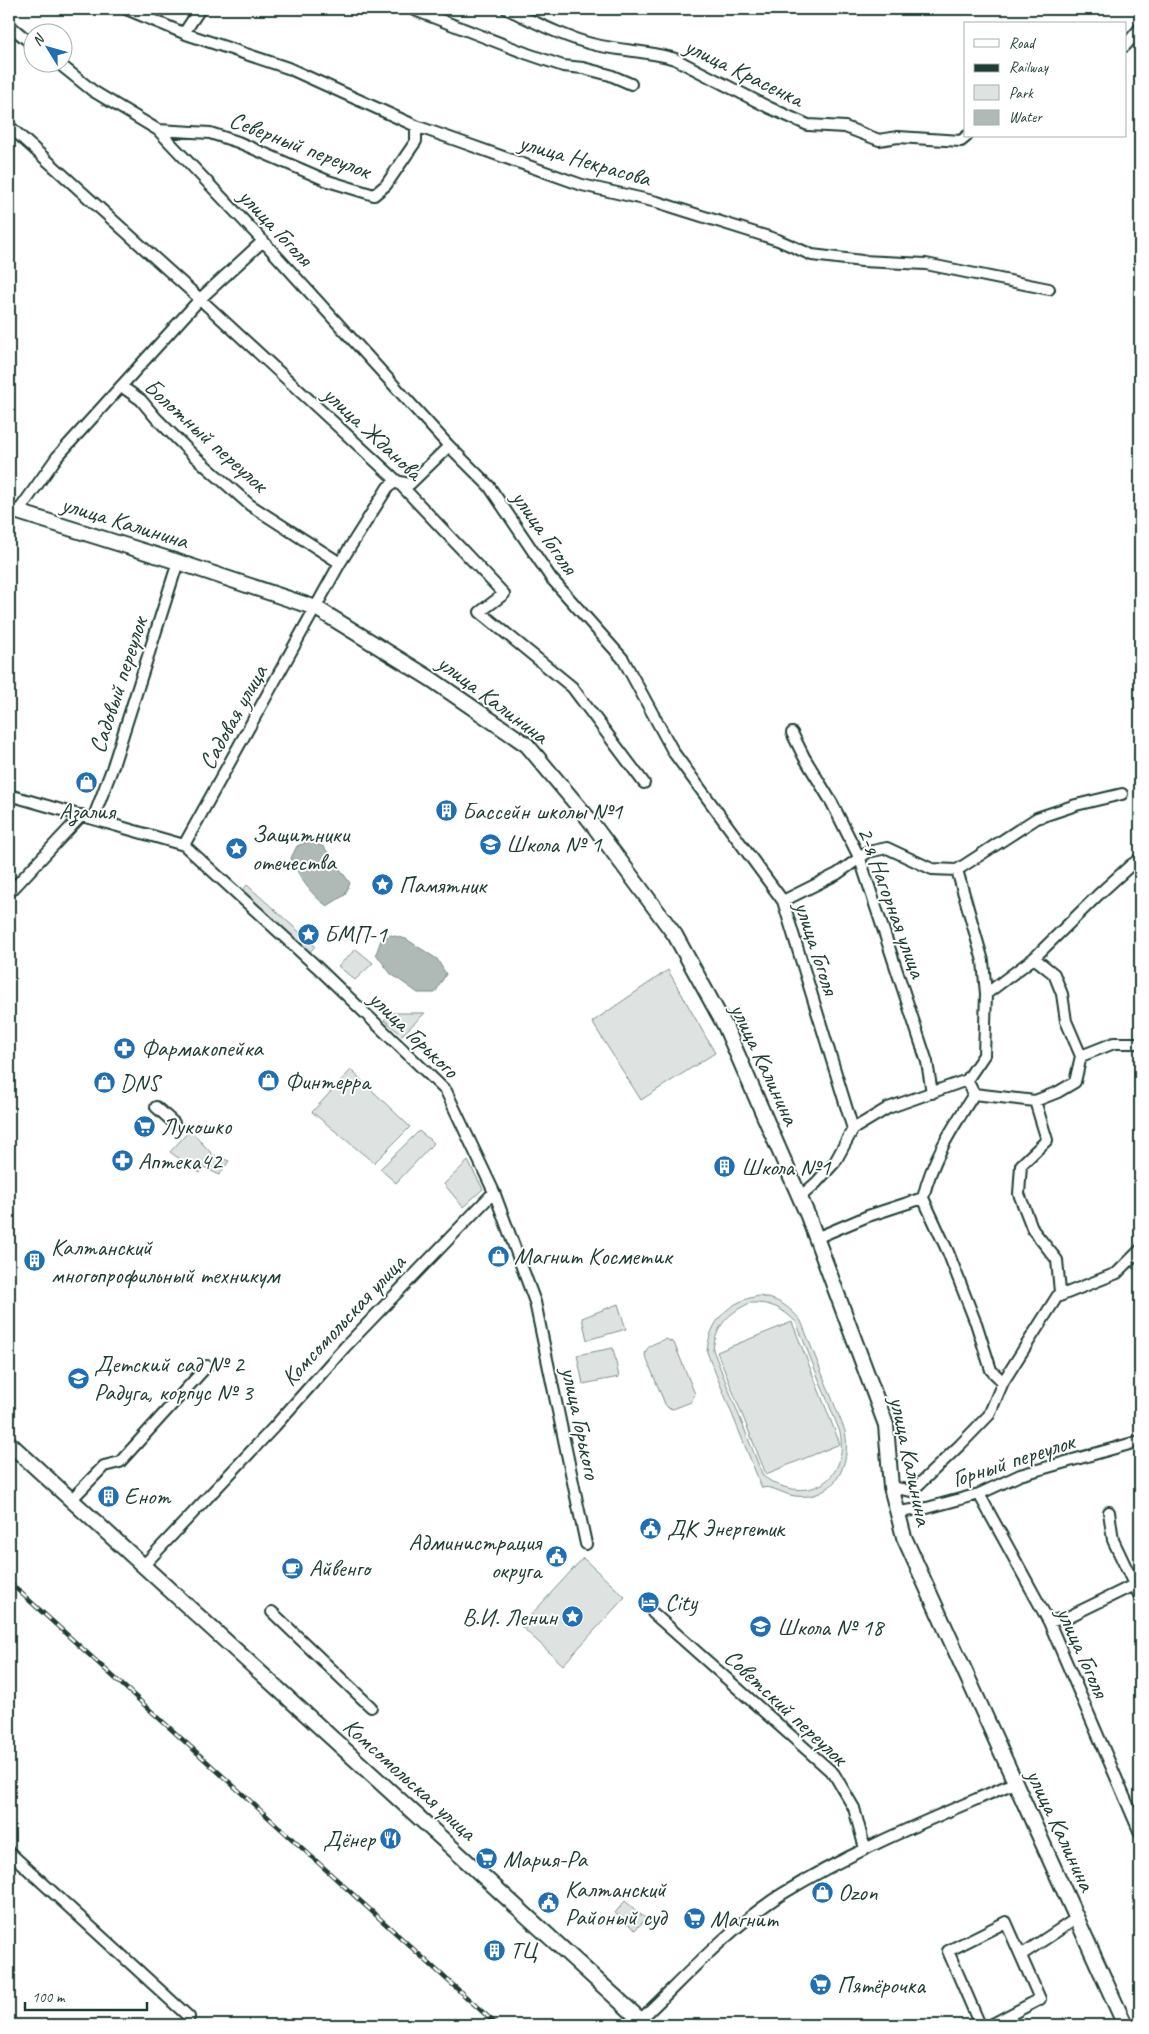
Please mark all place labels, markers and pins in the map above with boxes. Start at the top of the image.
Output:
shop icon: Азалия [75,770,99,794]
place label: Азалия [59,796,117,827]
place label: Бассейн школы №1 [462,796,624,826]
building icon: Бассейн школы №1 [434,799,458,823]
place label: Защитники отечества [252,819,351,877]
place label: Школа № 1 [506,829,602,859]
school or university icon: Школа № 1 [478,832,502,856]
place icon: Защитники отечества [224,836,248,860]
place label: Памятник [399,870,488,900]
place icon: Памятник [371,873,395,897]
place label: БМП-1 [324,919,388,949]
place icon: БМП-1 [296,922,320,946]
place label: Фармакопейка [141,1033,264,1063]
pharmacy icon: Фармакопейка [113,1036,137,1060]
place label: Финтерра [285,1066,372,1096]
place label: DNS [120,1068,162,1098]
shop icon: Финтерра [257,1069,281,1093]
shop icon: DNS [92,1071,116,1095]
place label: Лукошко [161,1111,233,1141]
supermarket icon: Лукошко [133,1114,157,1138]
place label: Аптека42 [138,1146,224,1176]
pharmacy icon: Аптека42 [110,1149,134,1173]
place label: Школа №1 [741,1152,832,1182]
building icon: Школа №1 [713,1155,737,1179]
place label: Калтанский многопрофильный техникум [51,1232,281,1290]
place label: Магнит Косметик [514,1241,674,1271]
shop icon: Магнит Косметик [486,1244,510,1268]
building icon: Калтанский многопрофильный техникум [23,1249,47,1273]
place label: Детский сад № 2 Радуга, корпус № 3 [94,1349,255,1407]
school or university icon: Детский сад № 2 Радуга, корпус № 3 [66,1366,90,1390]
place label: Енот [124,1481,172,1511]
building icon: Енот [96,1484,120,1508]
place label: ДК Энергетик [667,1513,786,1543]
public building icon: ДК Энергетик [639,1516,663,1540]
place label: Администрация округа [409,1527,543,1585]
public building icon: Администрация округа [545,1544,569,1568]
place label: Айвенго [309,1553,373,1583]
cafe icon: Айвенго [281,1556,305,1580]
place label: City [665,1587,699,1617]
hotel icon: City [637,1590,661,1614]
place label: В.И. Ленин [462,1602,558,1632]
place icon: В.И. Ленин [561,1605,585,1629]
place label: Школа № 18 [777,1612,885,1642]
school or university icon: Школа № 18 [749,1615,773,1639]
place label: Дёнер [323,1824,377,1854]
restaurant icon: Дёнер [379,1827,403,1851]
place label: Мария-Ра [503,1844,588,1874]
supermarket icon: Мария-Ра [475,1847,499,1871]
place label: Калтанский Районый суд [565,1874,669,1932]
place label: Ozon [838,1877,878,1907]
shop icon: Ozon [810,1880,834,1904]
public building icon: Калтанский Районый суд [537,1891,561,1915]
place label: Магнит [710,1904,779,1934]
supermarket icon: Магнит [682,1907,706,1931]
place label: ТЦ [510,1935,539,1965]
building icon: ТЦ [482,1938,506,1962]
place label: Пятёрочка [837,1970,926,2000]
supermarket icon: Пятёрочка [809,1973,833,1997]

